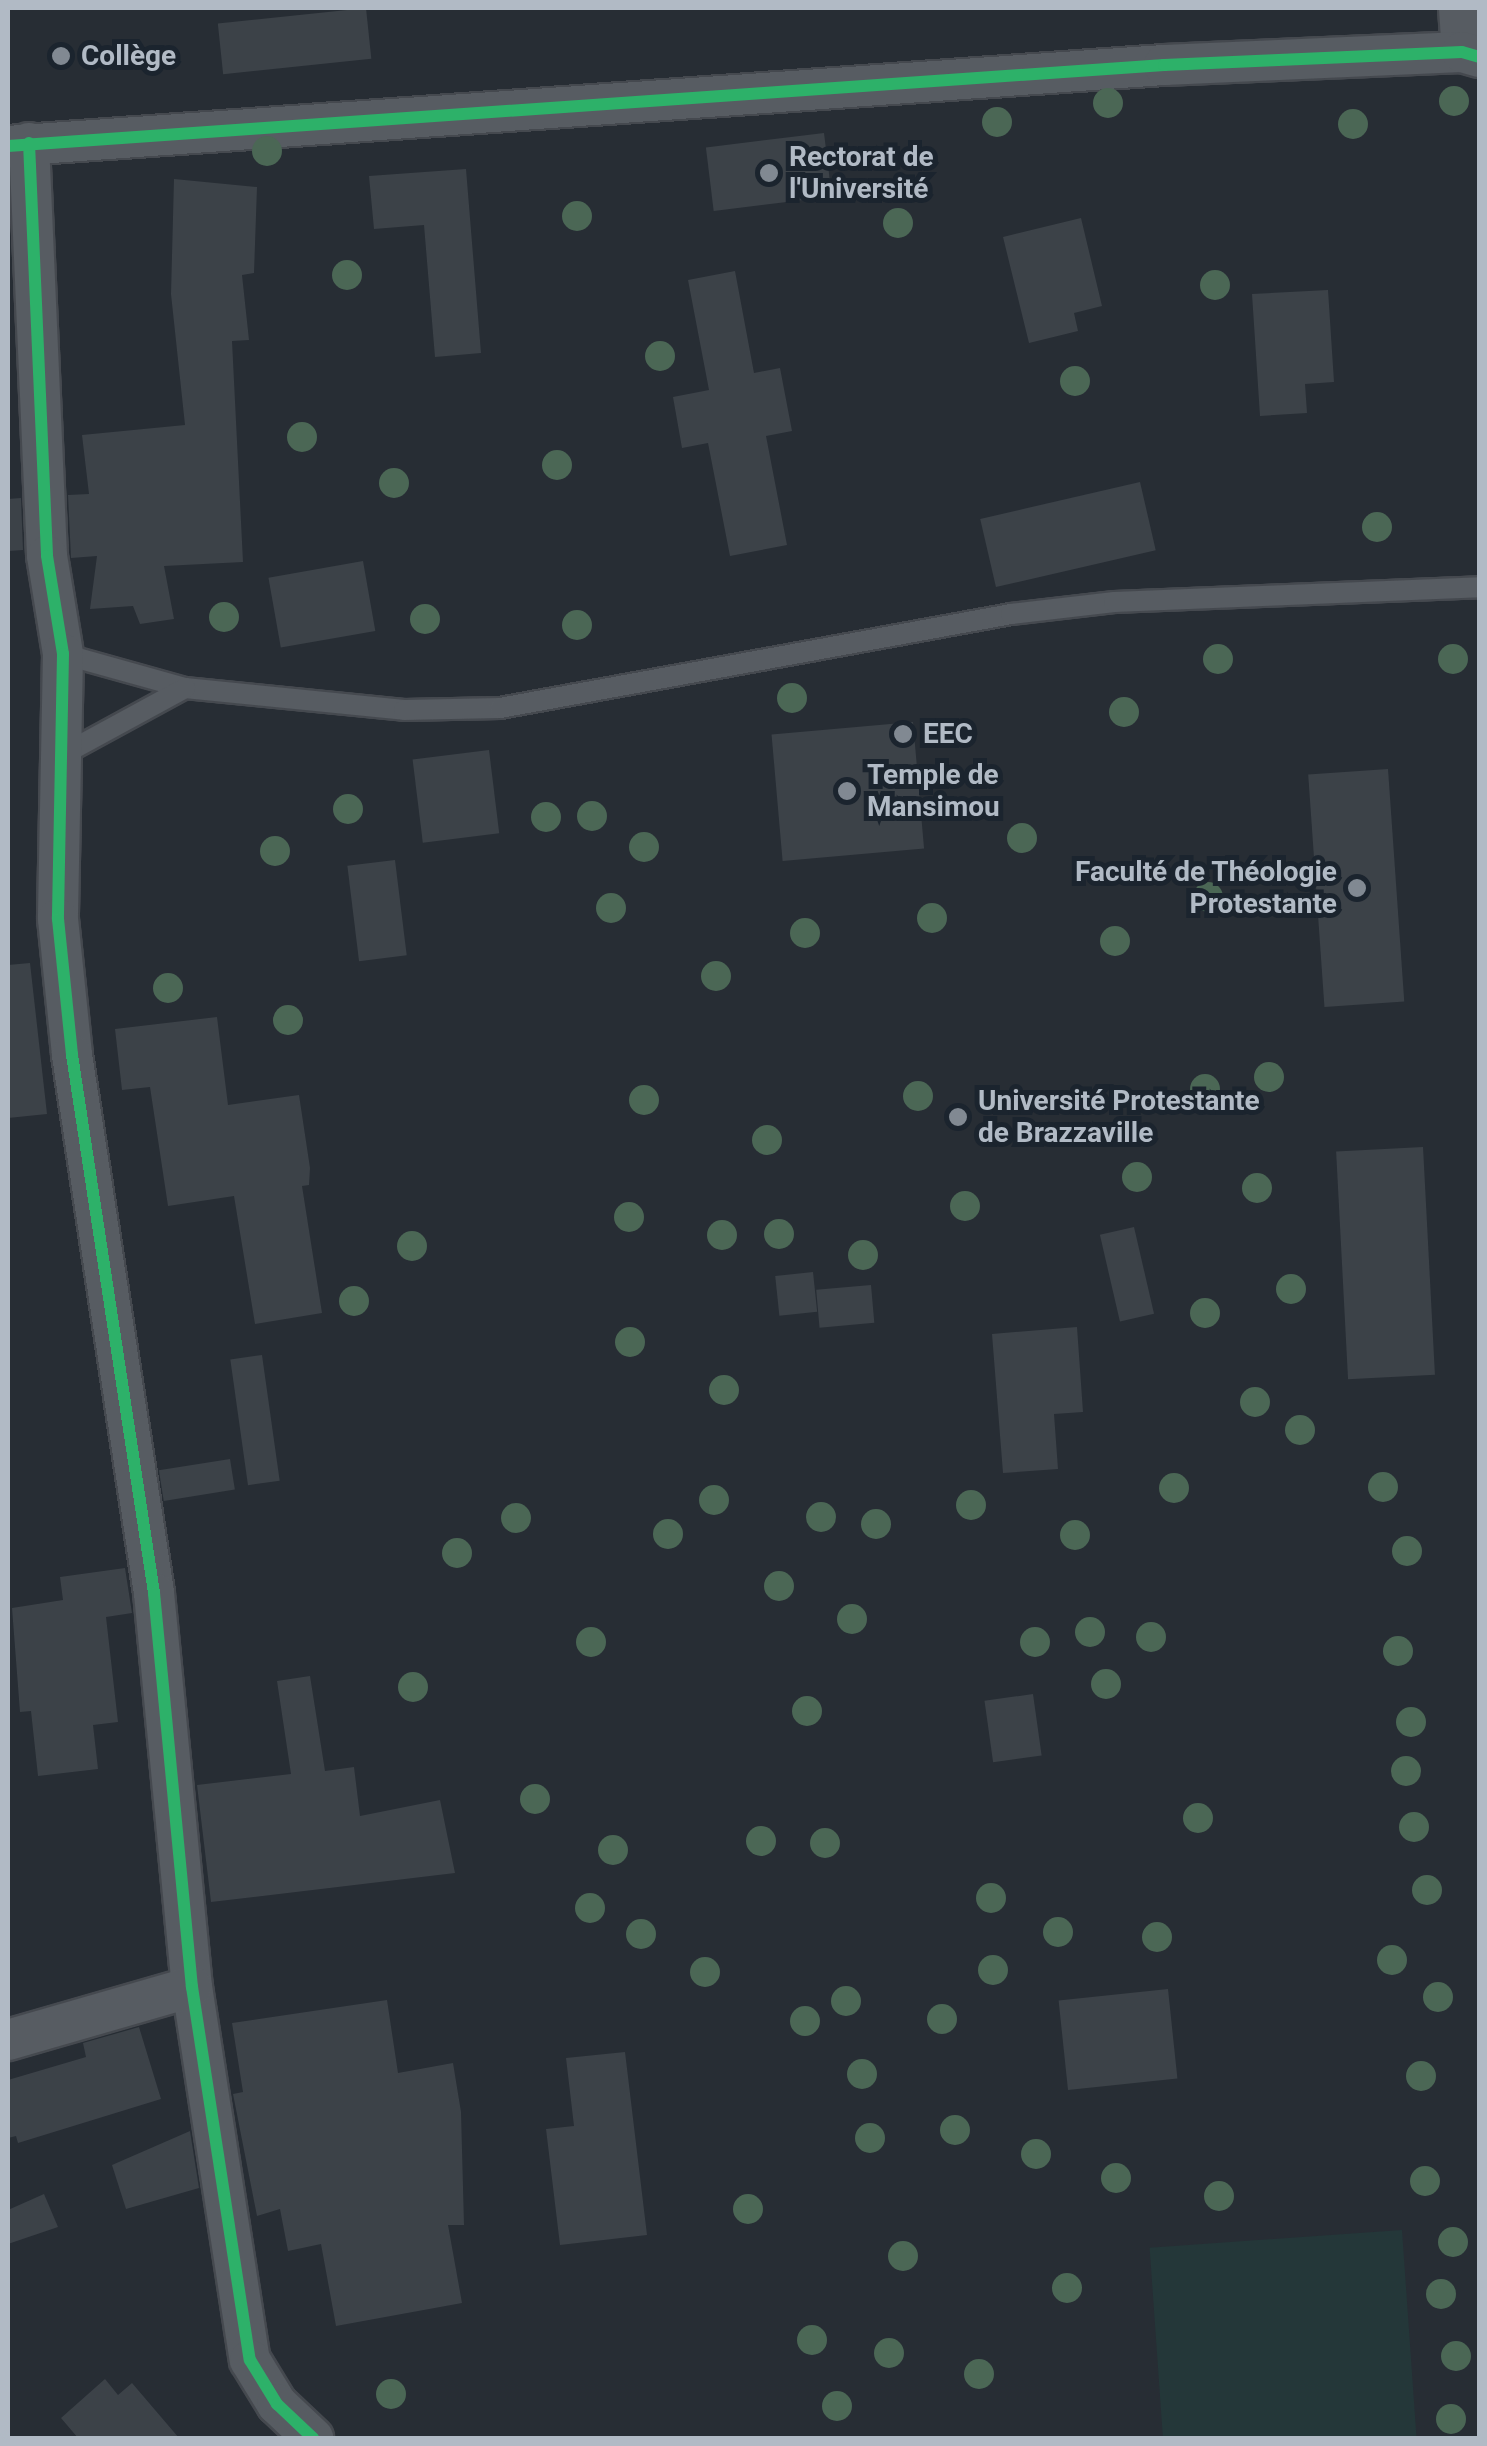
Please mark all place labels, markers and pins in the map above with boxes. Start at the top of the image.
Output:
place label: Collège [81,39,176,73]
marker: Collège [50,45,72,67]
place label: Rectorat de l'Université [789,140,934,206]
marker: Rectorat de l'Université [758,162,780,184]
place label: EEC [923,717,973,751]
marker: EEC [892,723,914,745]
place label: Temple de Mansimou [867,758,1000,824]
marker: Temple de Mansimou [836,780,858,802]
place label: Faculté de Théologie Protestante [1074,855,1337,921]
marker: Faculté de Théologie Protestante [1346,877,1368,899]
place label: Université Protestante de Brazzaville [978,1084,1260,1150]
marker: Université Protestante de Brazzaville [947,1106,969,1128]

